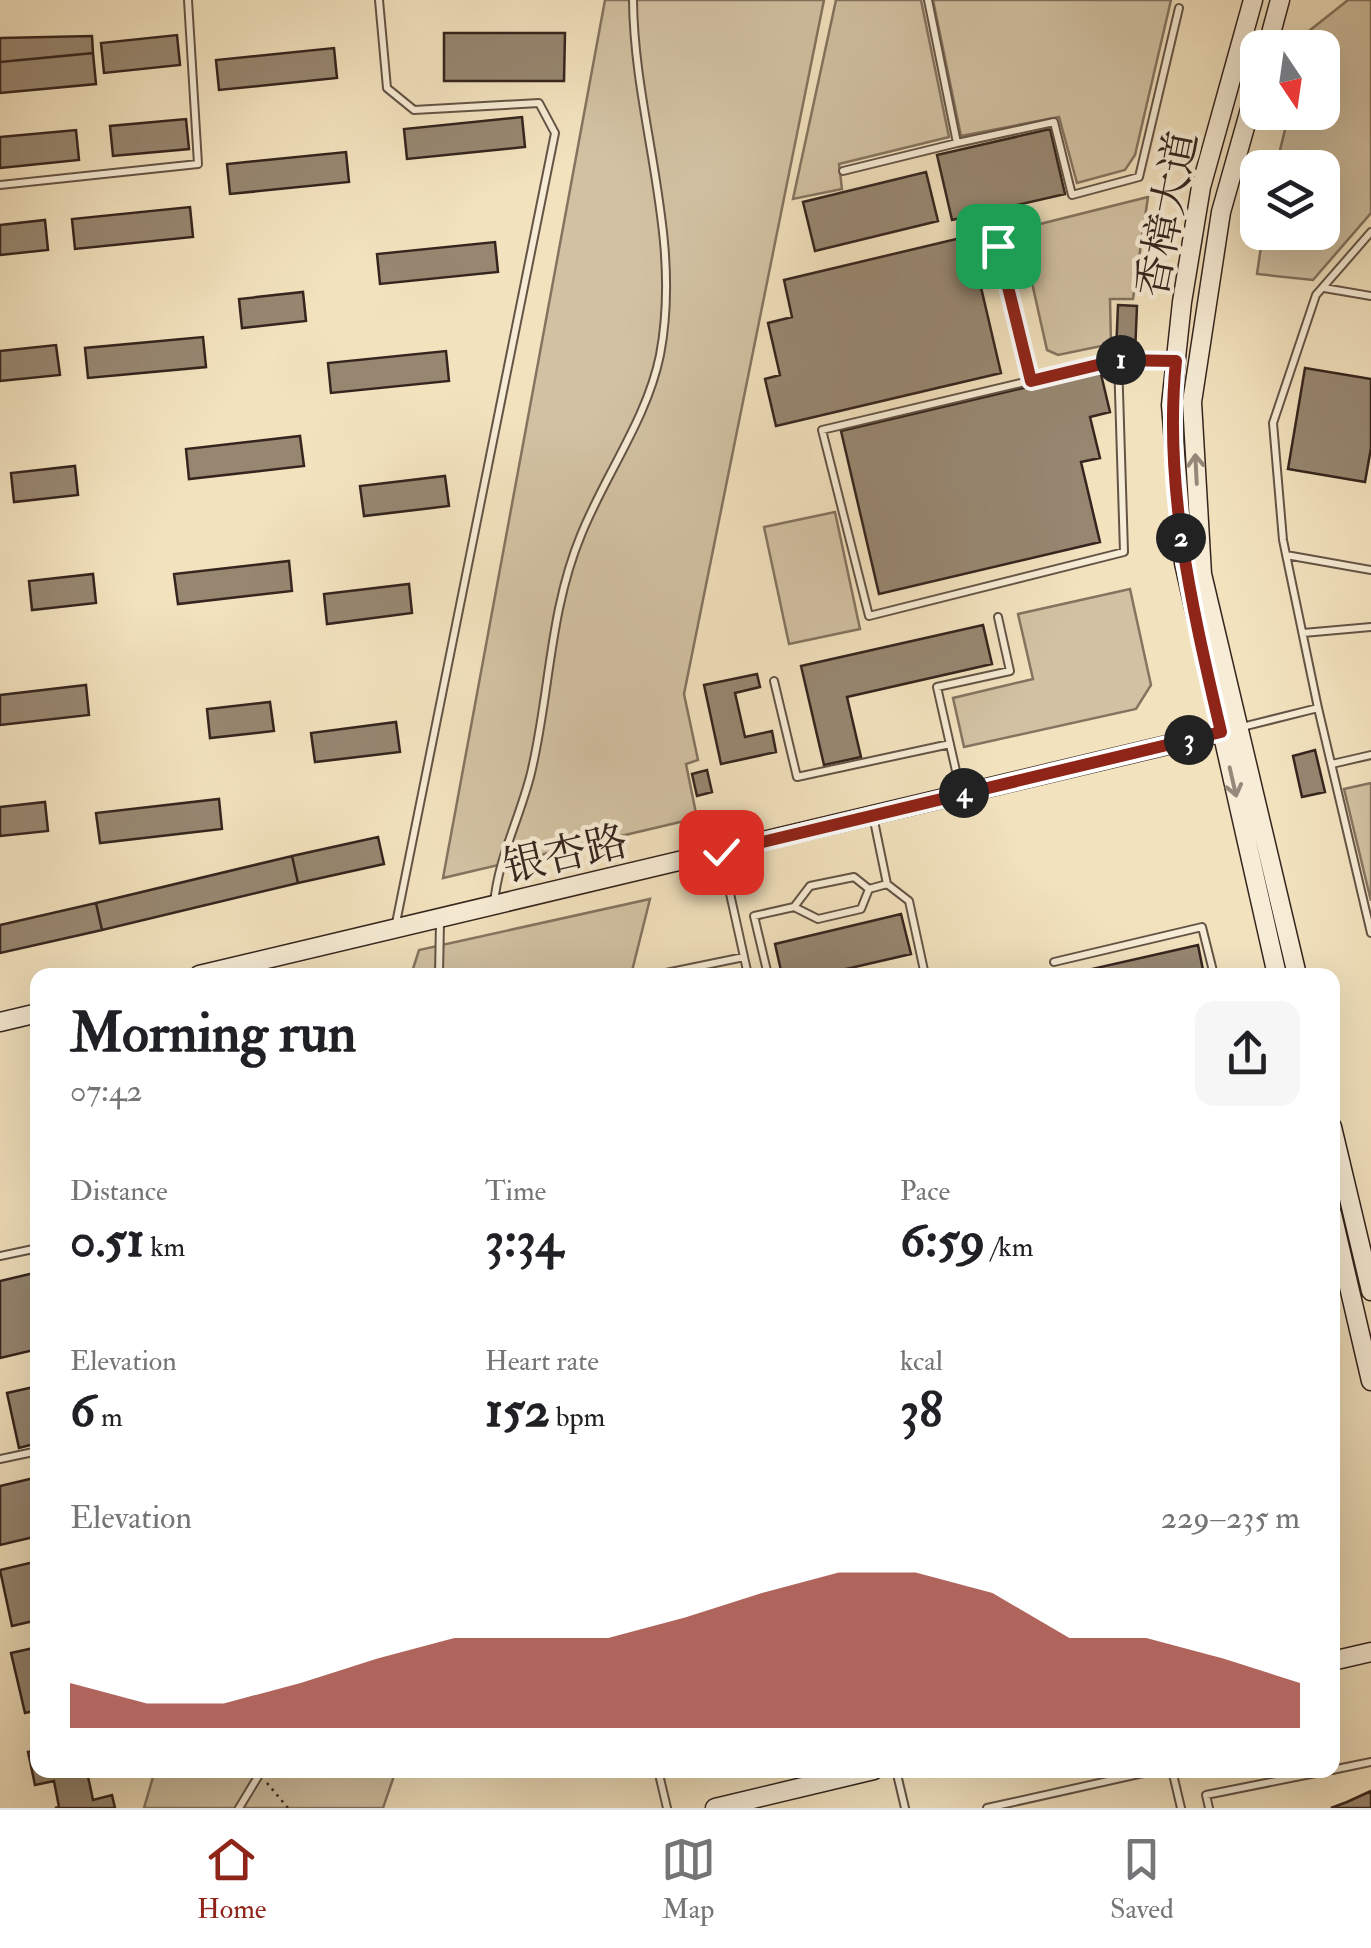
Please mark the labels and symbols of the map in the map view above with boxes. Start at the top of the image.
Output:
north arrow [1240,30,1340,130]
street label: 香樟大道 [1126,127,1210,302]
pin [956,204,1041,289]
pin: 1 [1096,335,1146,385]
one-way arrow [1186,453,1205,485]
pin: 2 [1156,513,1206,563]
pin: 3 [1164,715,1214,765]
one-way arrow [1225,765,1243,797]
pin: 4 [939,768,989,818]
pin [679,810,764,895]
street label: 银杏路 [498,815,633,894]

